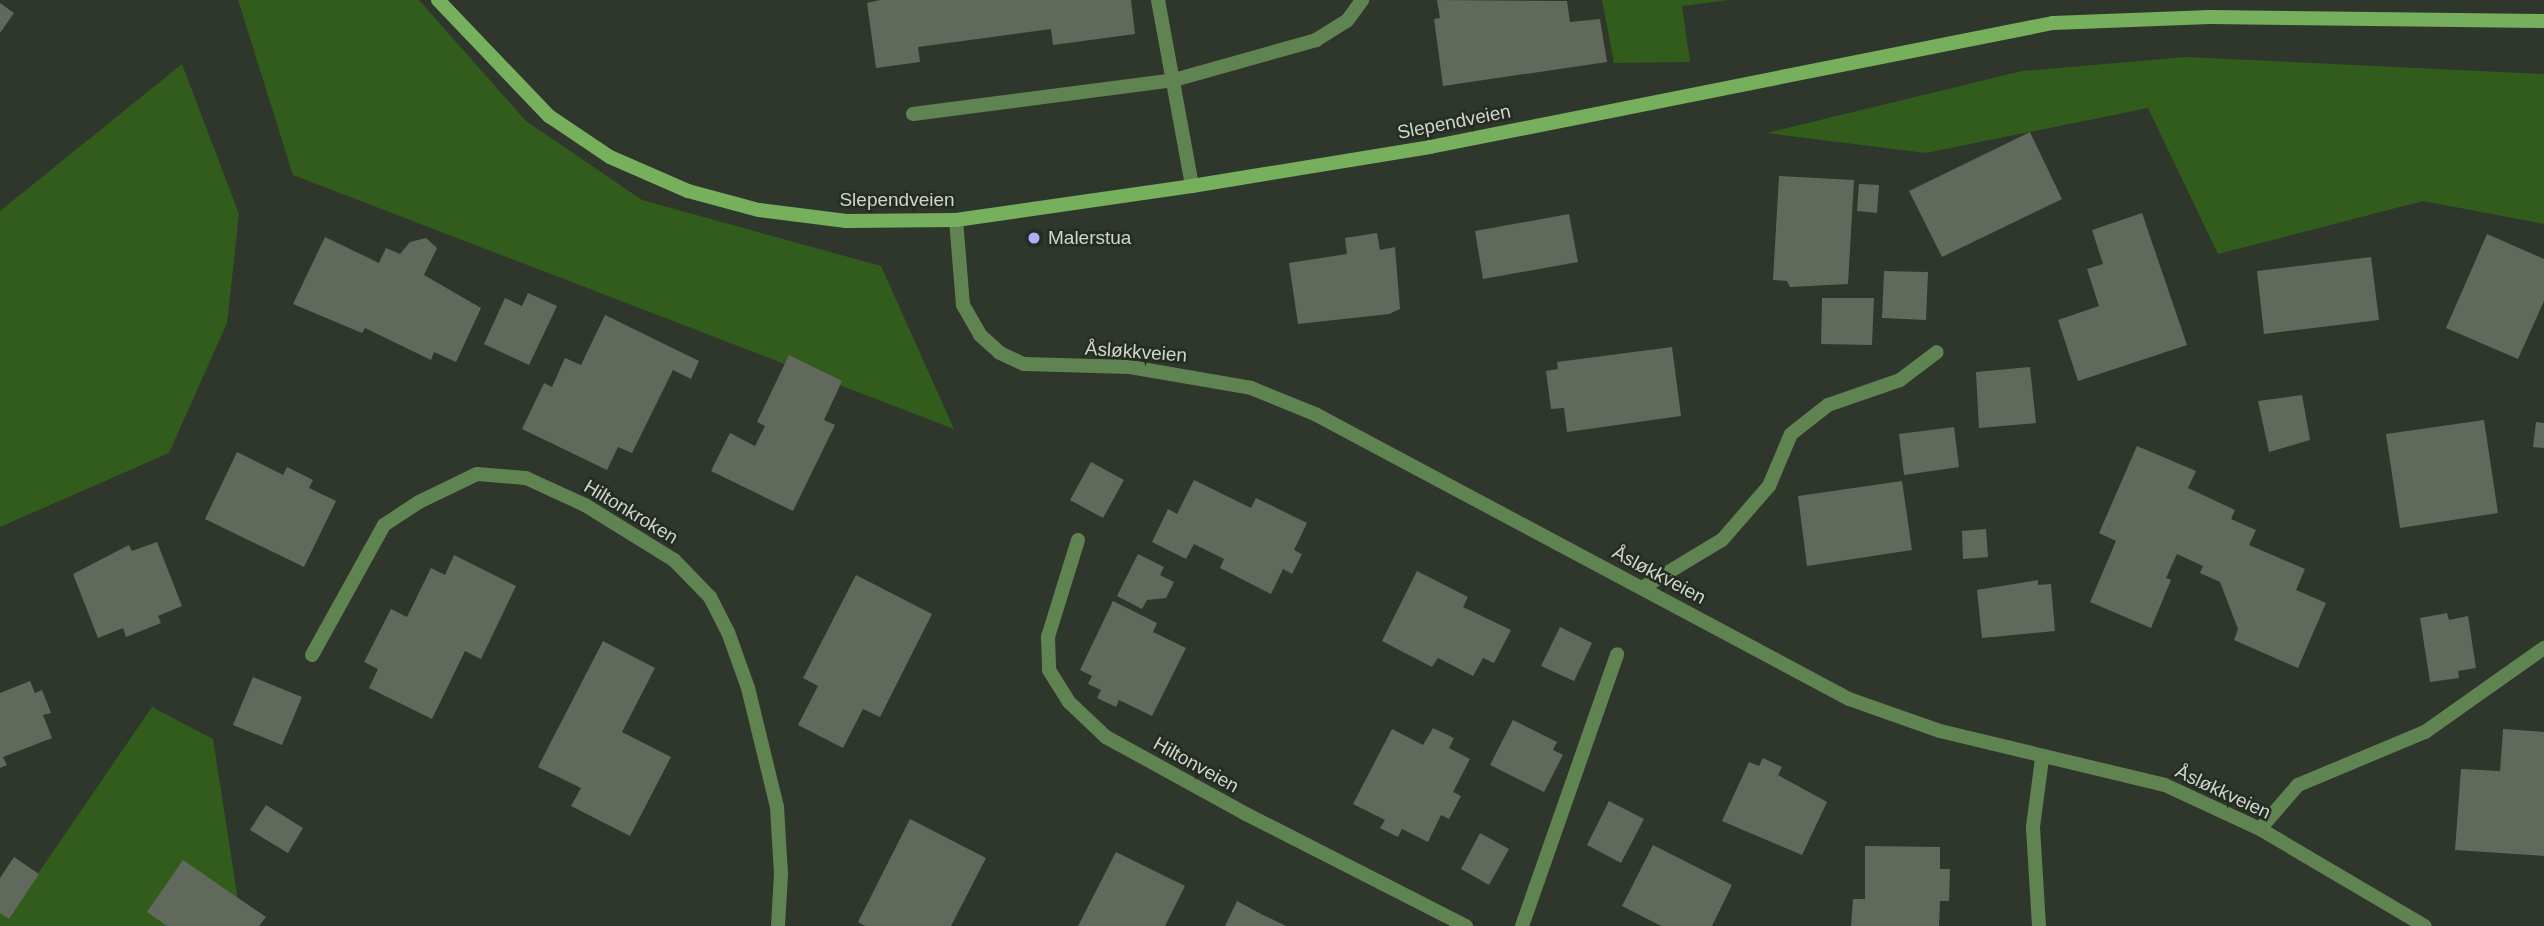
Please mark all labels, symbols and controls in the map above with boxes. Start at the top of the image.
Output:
street label: Slependveien [1395,100,1513,144]
street label: Slependveien [839,189,955,211]
place label: Malerstua [1048,227,1131,249]
marker: Malerstua [1026,230,1042,246]
street label: Åsløkkveien [1084,337,1188,367]
street label: Hiltonkroken [580,475,682,549]
street label: Åsløkkveien [1608,541,1710,609]
street label: Hiltonveien [1149,732,1243,798]
street label: Åsløkkveien [2172,760,2274,824]

